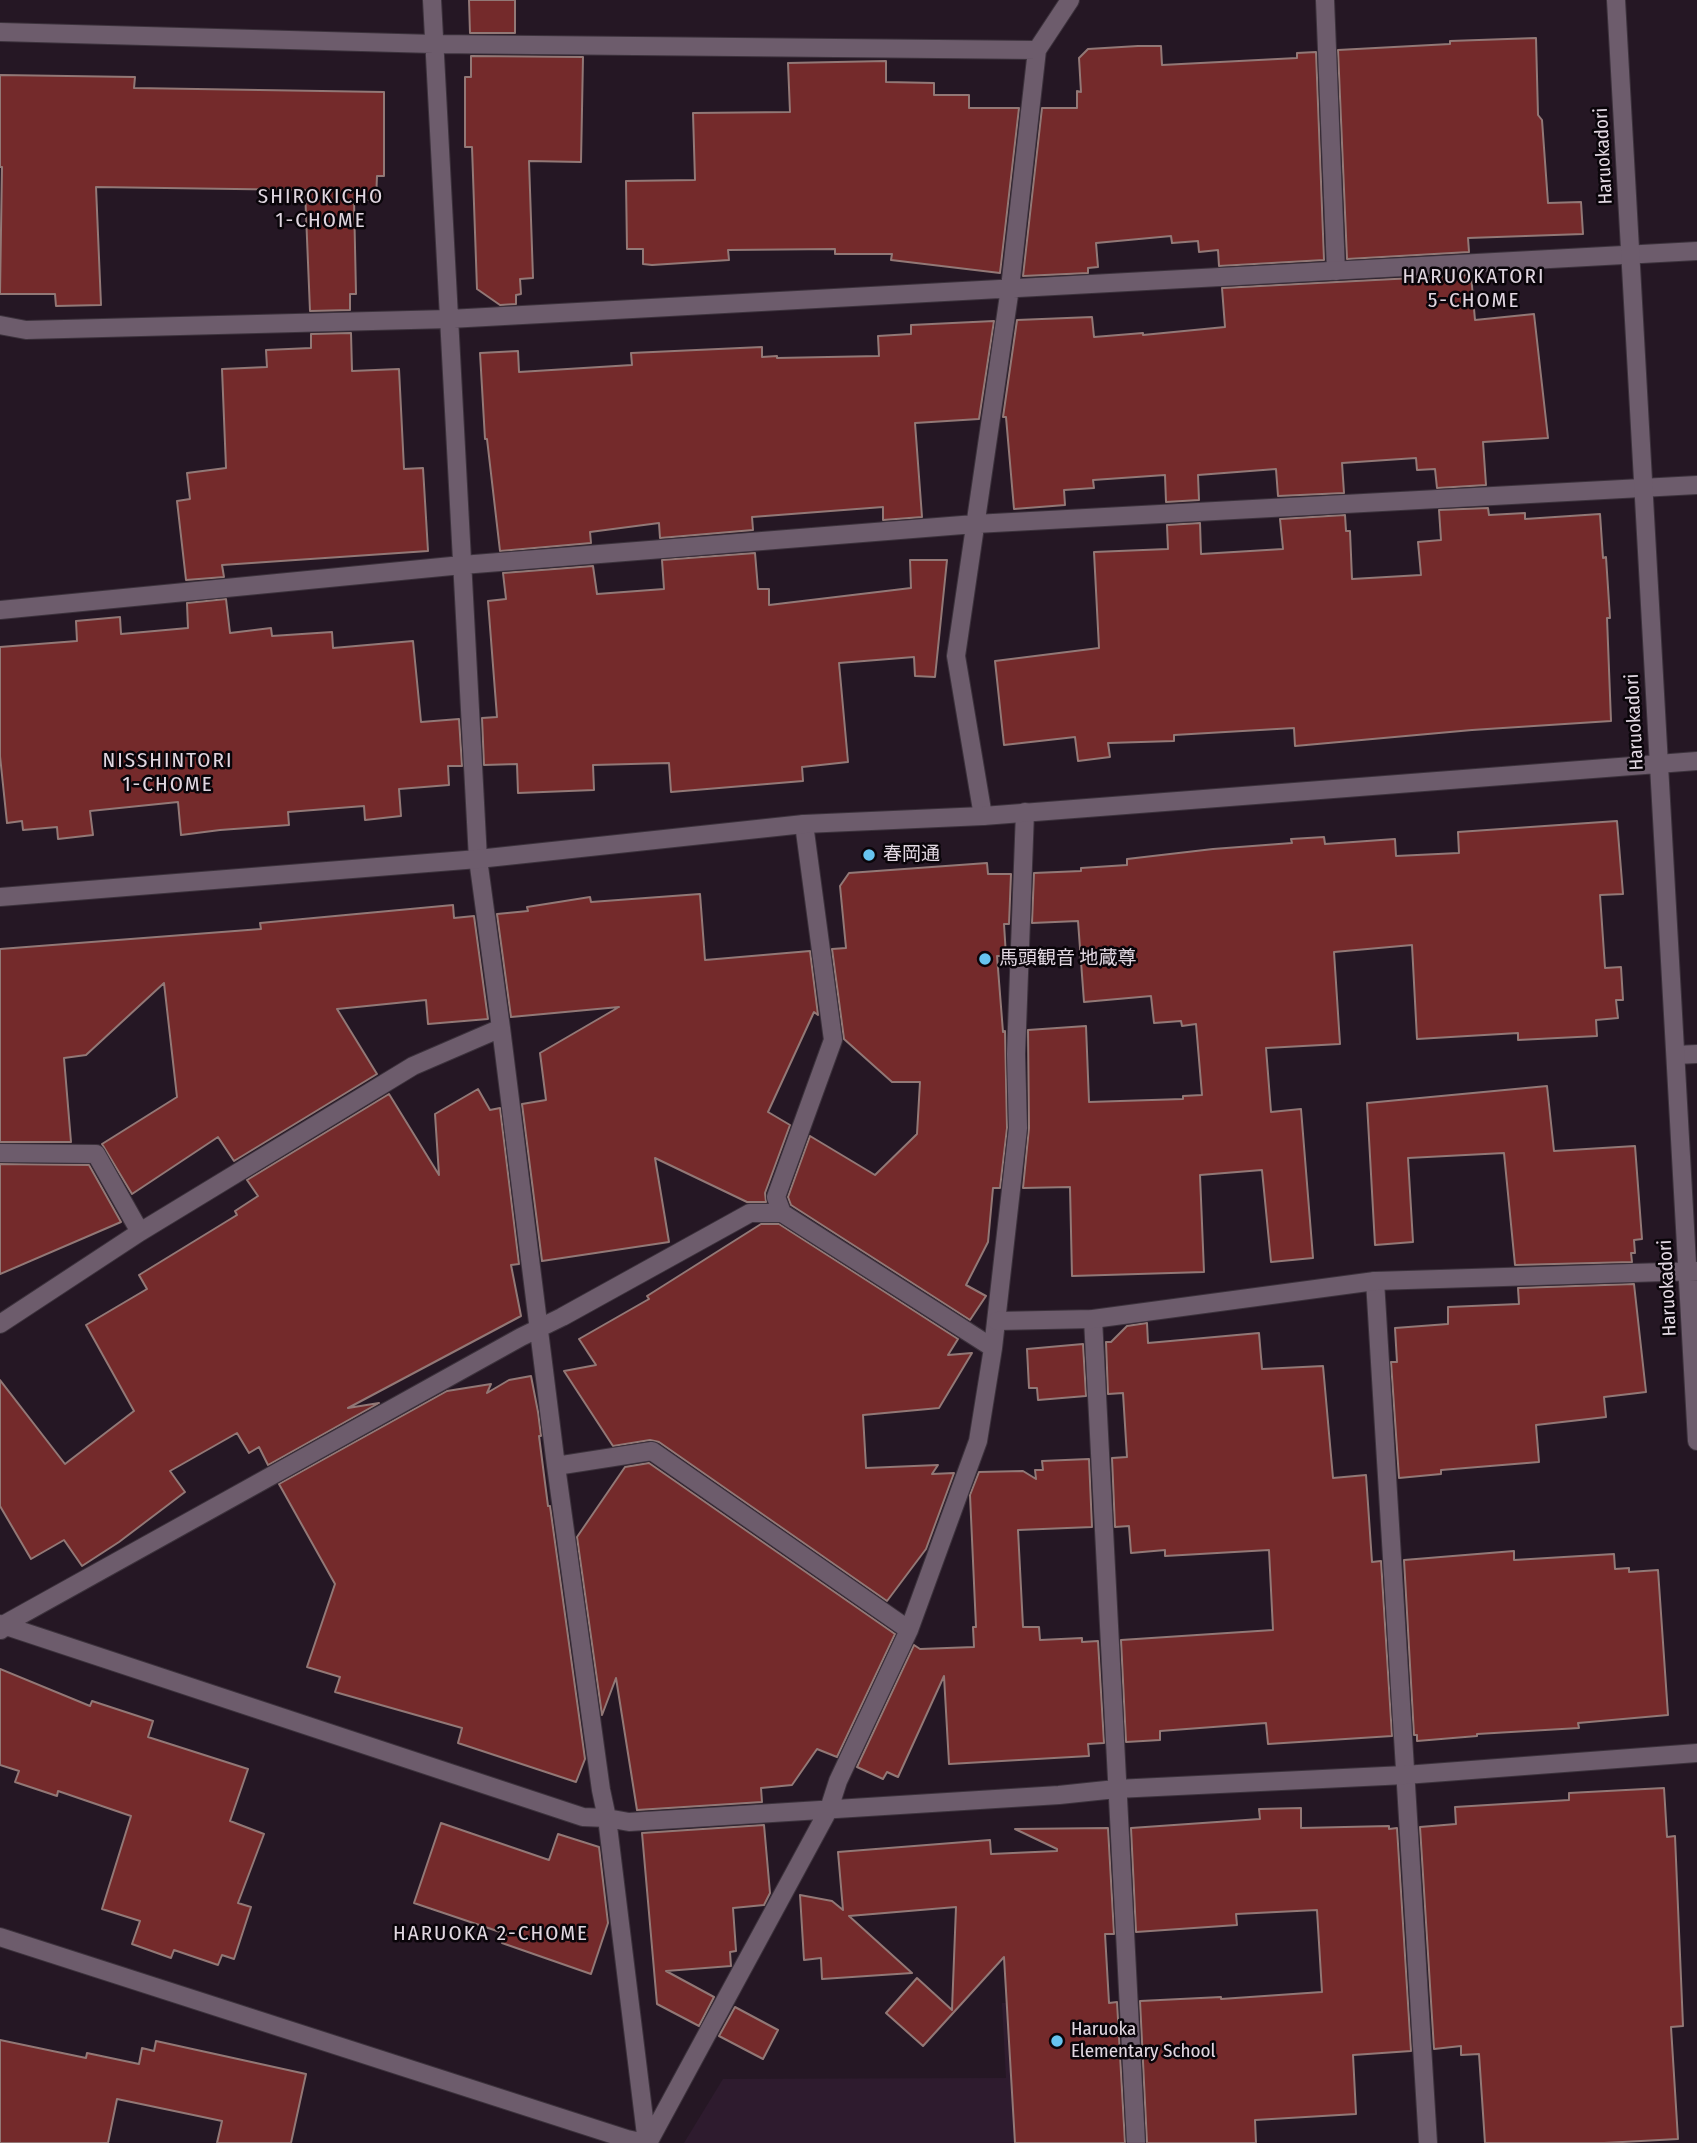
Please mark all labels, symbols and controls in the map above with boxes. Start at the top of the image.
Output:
street label: Haruokadori [1590,107,1618,205]
district label: SHIROKICHO 1-CHOME [259,184,383,234]
district label: HARUOKATORI 5-CHOME [1404,264,1544,314]
street label: Haruokadori [1621,673,1649,771]
district label: NISSHINTORI 1-CHOME [104,748,232,798]
place label: 春岡通 [883,844,940,866]
marker: 春岡通 [861,847,877,863]
place label: 馬頭観音 地蔵尊 [999,948,1136,970]
marker: 馬頭観音 地蔵尊 [977,951,993,967]
street label: Haruokadori [1654,1239,1682,1337]
district label: HARUOKA 2-CHOME [395,1921,587,1947]
place label: Haruoka Elementary School [1071,2019,1216,2063]
marker: Haruoka Elementary School [1049,2033,1065,2049]

